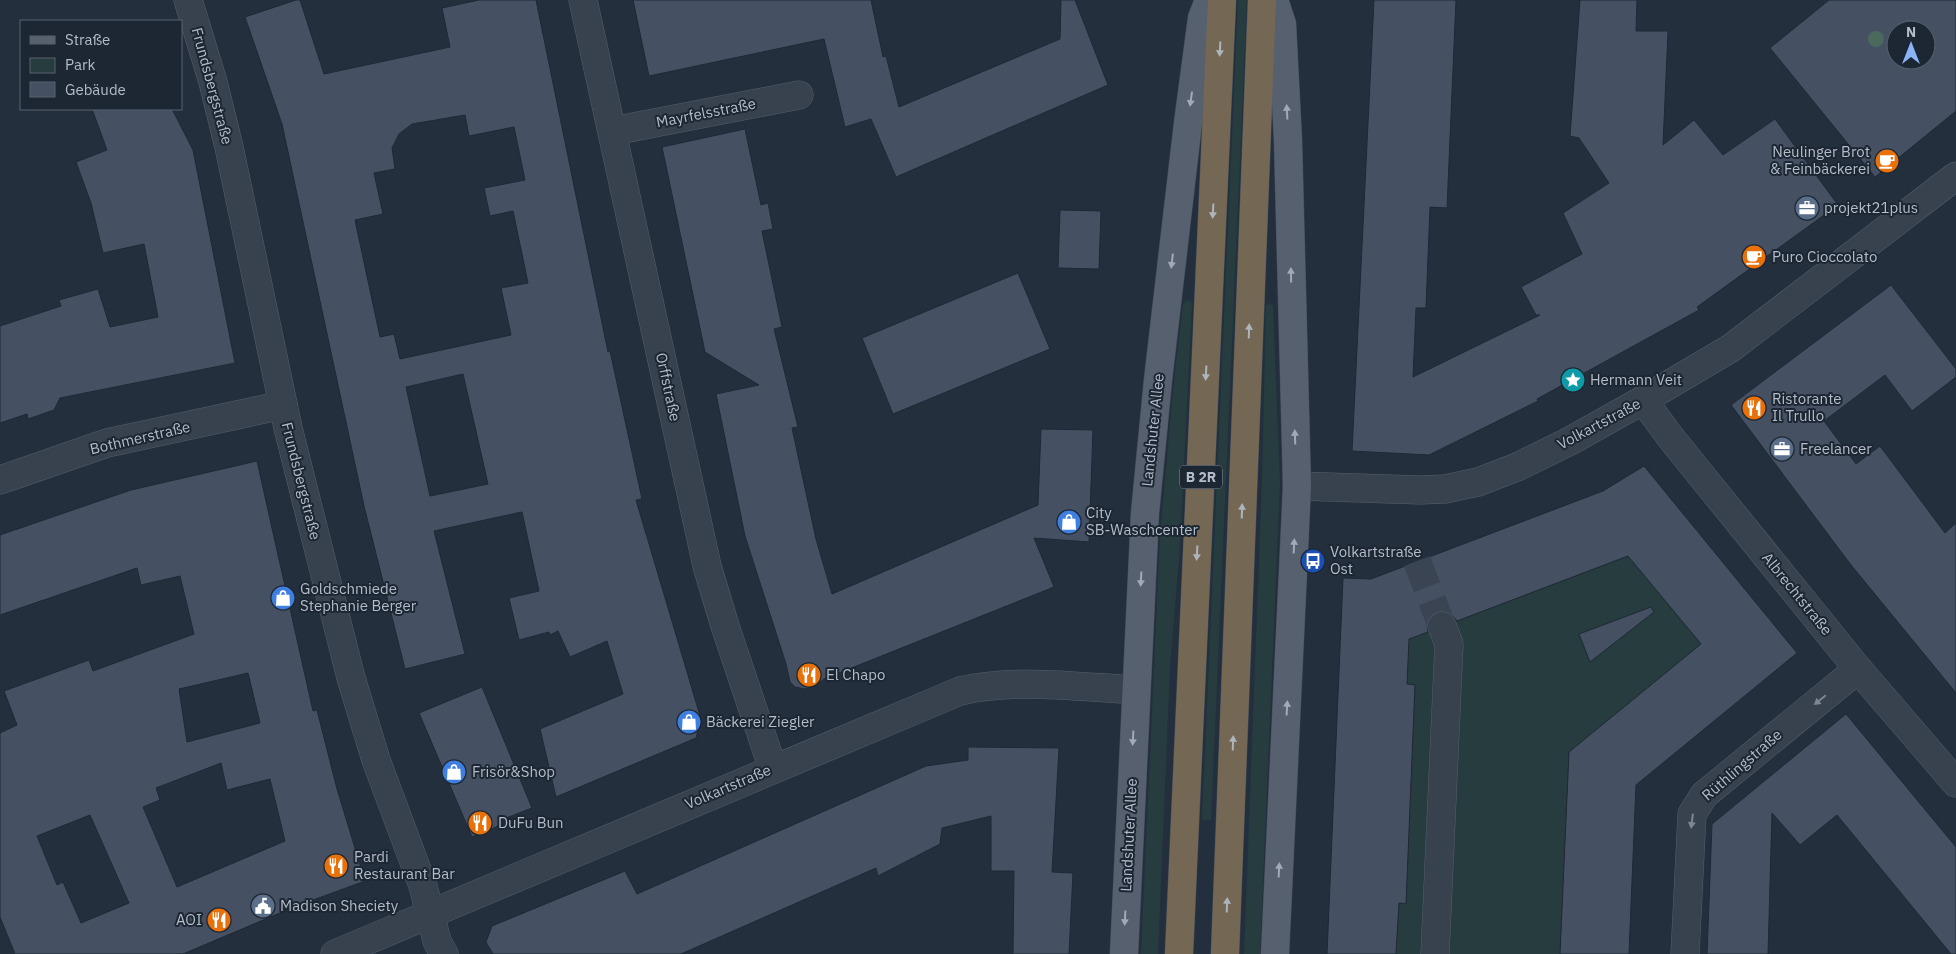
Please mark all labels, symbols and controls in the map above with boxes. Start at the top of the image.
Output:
legend [20,20,182,110]
north arrow [1886,20,1936,70]
text: N [1906,23,1916,41]
street label: Frundsbergstraße [188,25,237,146]
text: Straße [65,30,110,49]
one-way arrow [1216,41,1224,57]
text: Park [65,55,95,74]
text: Gebäude [65,80,126,99]
one-way arrow [1187,92,1195,108]
street label: Mayrfelsstraße [654,94,757,131]
one-way arrow [1282,104,1290,120]
place label: Neulinger Brot & Feinbäckerei [1770,142,1870,178]
cafe icon: Neulinger Brot & Feinbäckerei [1874,148,1900,174]
office icon: projekt21plus [1794,195,1820,221]
place label: projekt21plus [1824,198,1918,217]
one-way arrow [1209,203,1217,219]
cafe icon: Puro Cioccolato [1741,244,1767,270]
place label: Puro Cioccolato [1772,247,1877,266]
one-way arrow [1168,253,1176,269]
one-way arrow [1287,267,1295,283]
one-way arrow [1246,322,1254,338]
street label: Orffstraße [652,351,685,423]
one-way arrow [1201,366,1209,382]
place icon: Hermann Veit [1560,367,1586,393]
place label: Hermann Veit [1590,370,1682,389]
street label: Landshuter Allee [1137,372,1168,487]
place label: Ristorante Il Trullo [1772,389,1842,425]
street label: Volkartstraße [1554,394,1644,453]
restaurant icon: Ristorante Il Trullo [1741,395,1767,421]
street label: Bothmerstraße [88,417,192,458]
street label: Frundsbergstraße [278,420,325,542]
one-way arrow [1291,429,1299,445]
office icon: Freelancer [1769,436,1795,462]
place label: Freelancer [1800,439,1872,458]
road number: B 2R [1180,466,1222,488]
one-way arrow [1239,502,1247,518]
place label: City SB-Waschcenter [1086,503,1199,539]
shop icon: City SB-Waschcenter [1056,509,1082,535]
one-way arrow [1290,537,1298,553]
place label: Volkartstraße Ost [1330,542,1422,578]
one-way arrow [1193,545,1201,561]
bus stop icon: Volkartstraße Ost [1300,548,1326,574]
street label: Albrechtstraße [1758,548,1837,639]
one-way arrow [1137,571,1145,587]
place label: Goldschmiede Stephanie Berger [300,579,417,615]
shop icon: Goldschmiede Stephanie Berger [270,585,296,611]
restaurant icon: El Chapo [796,662,822,688]
place label: El Chapo [826,665,885,684]
one-way arrow [1814,694,1827,705]
one-way arrow [1283,700,1291,716]
shop icon: Bäckerei Ziegler [676,709,702,735]
place label: Bäckerei Ziegler [706,712,815,731]
street label: Rüthlingstraße [1698,725,1786,805]
one-way arrow [1129,731,1137,747]
one-way arrow [1229,735,1237,751]
shop icon: Frisör&Shop [441,759,467,785]
street label: Volkartstraße [682,760,774,813]
place label: Frisör&Shop [472,762,555,781]
street label: Landshuter Allee [1116,778,1141,892]
restaurant icon: DuFu Bun [467,810,493,836]
place label: DuFu Bun [498,813,564,832]
one-way arrow [1688,813,1696,829]
place label: Pardi Restaurant Bar [354,847,455,883]
restaurant icon: Pardi Restaurant Bar [323,853,349,879]
one-way arrow [1276,862,1284,878]
public building icon: Madison Sheciety [250,893,276,919]
place label: Madison Sheciety [280,896,399,915]
one-way arrow [1223,897,1231,913]
restaurant icon: AOI [206,907,232,933]
place label: AOI [176,910,202,929]
one-way arrow [1121,910,1129,926]

